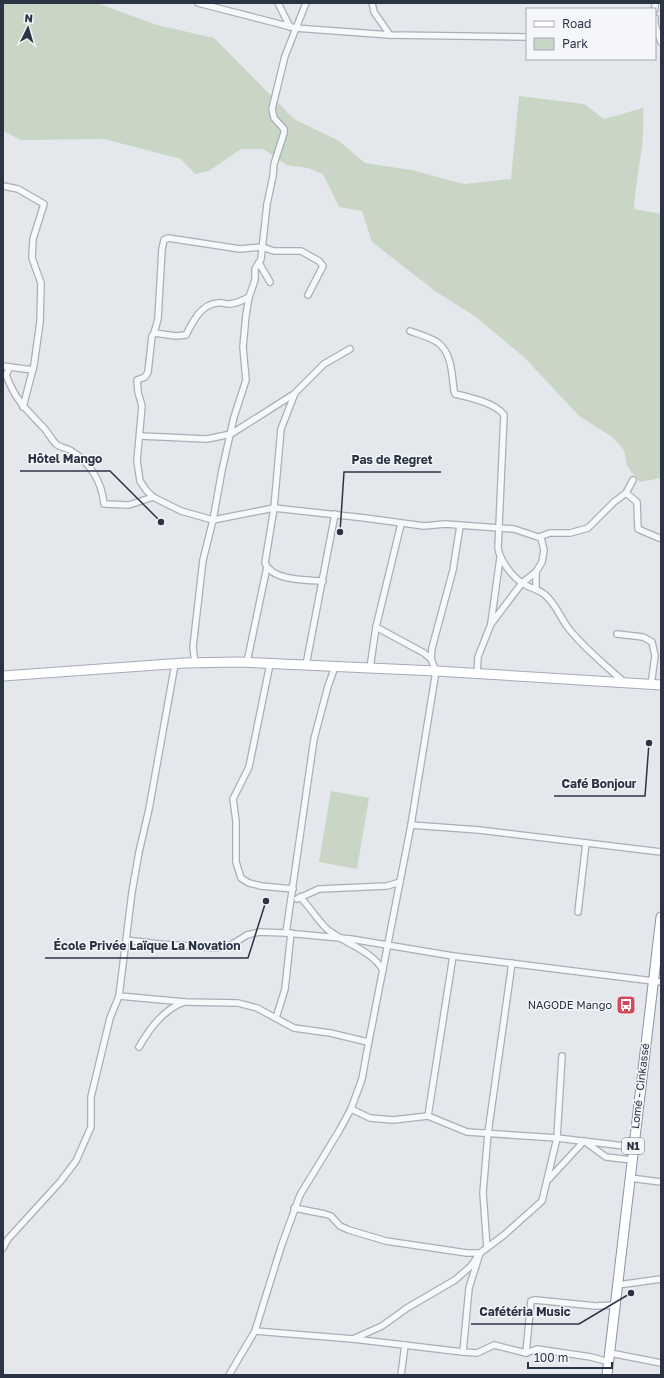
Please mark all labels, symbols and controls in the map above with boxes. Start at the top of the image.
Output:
north arrow [8,8,48,48]
legend [526,8,656,60]
text: N [24,11,34,24]
text: Road [562,16,591,31]
text: Park [562,36,588,51]
callout: Hôtel Mango [20,447,110,471]
callout: Pas de Regret [344,448,441,472]
text: Hôtel Mango [28,451,102,466]
text: Pas de Regret [352,452,433,467]
callout: Café Bonjour [554,772,645,796]
text: Café Bonjour [561,776,637,791]
callout: École Privée Laïque La Novation [45,934,248,958]
text: École Privée Laïque La Novation [54,938,240,953]
bus stop icon: NAGODE Mango [615,994,637,1016]
place label: NAGODE Mango [528,998,612,1011]
street label: Lomé - Cinkassé [628,1042,651,1129]
road number: N1 [622,1138,644,1154]
callout: Cafétéria Music [471,1300,579,1324]
text: Cafétéria Music [479,1304,571,1319]
scale bar [528,1344,612,1370]
text: 100 m [534,1350,568,1365]

